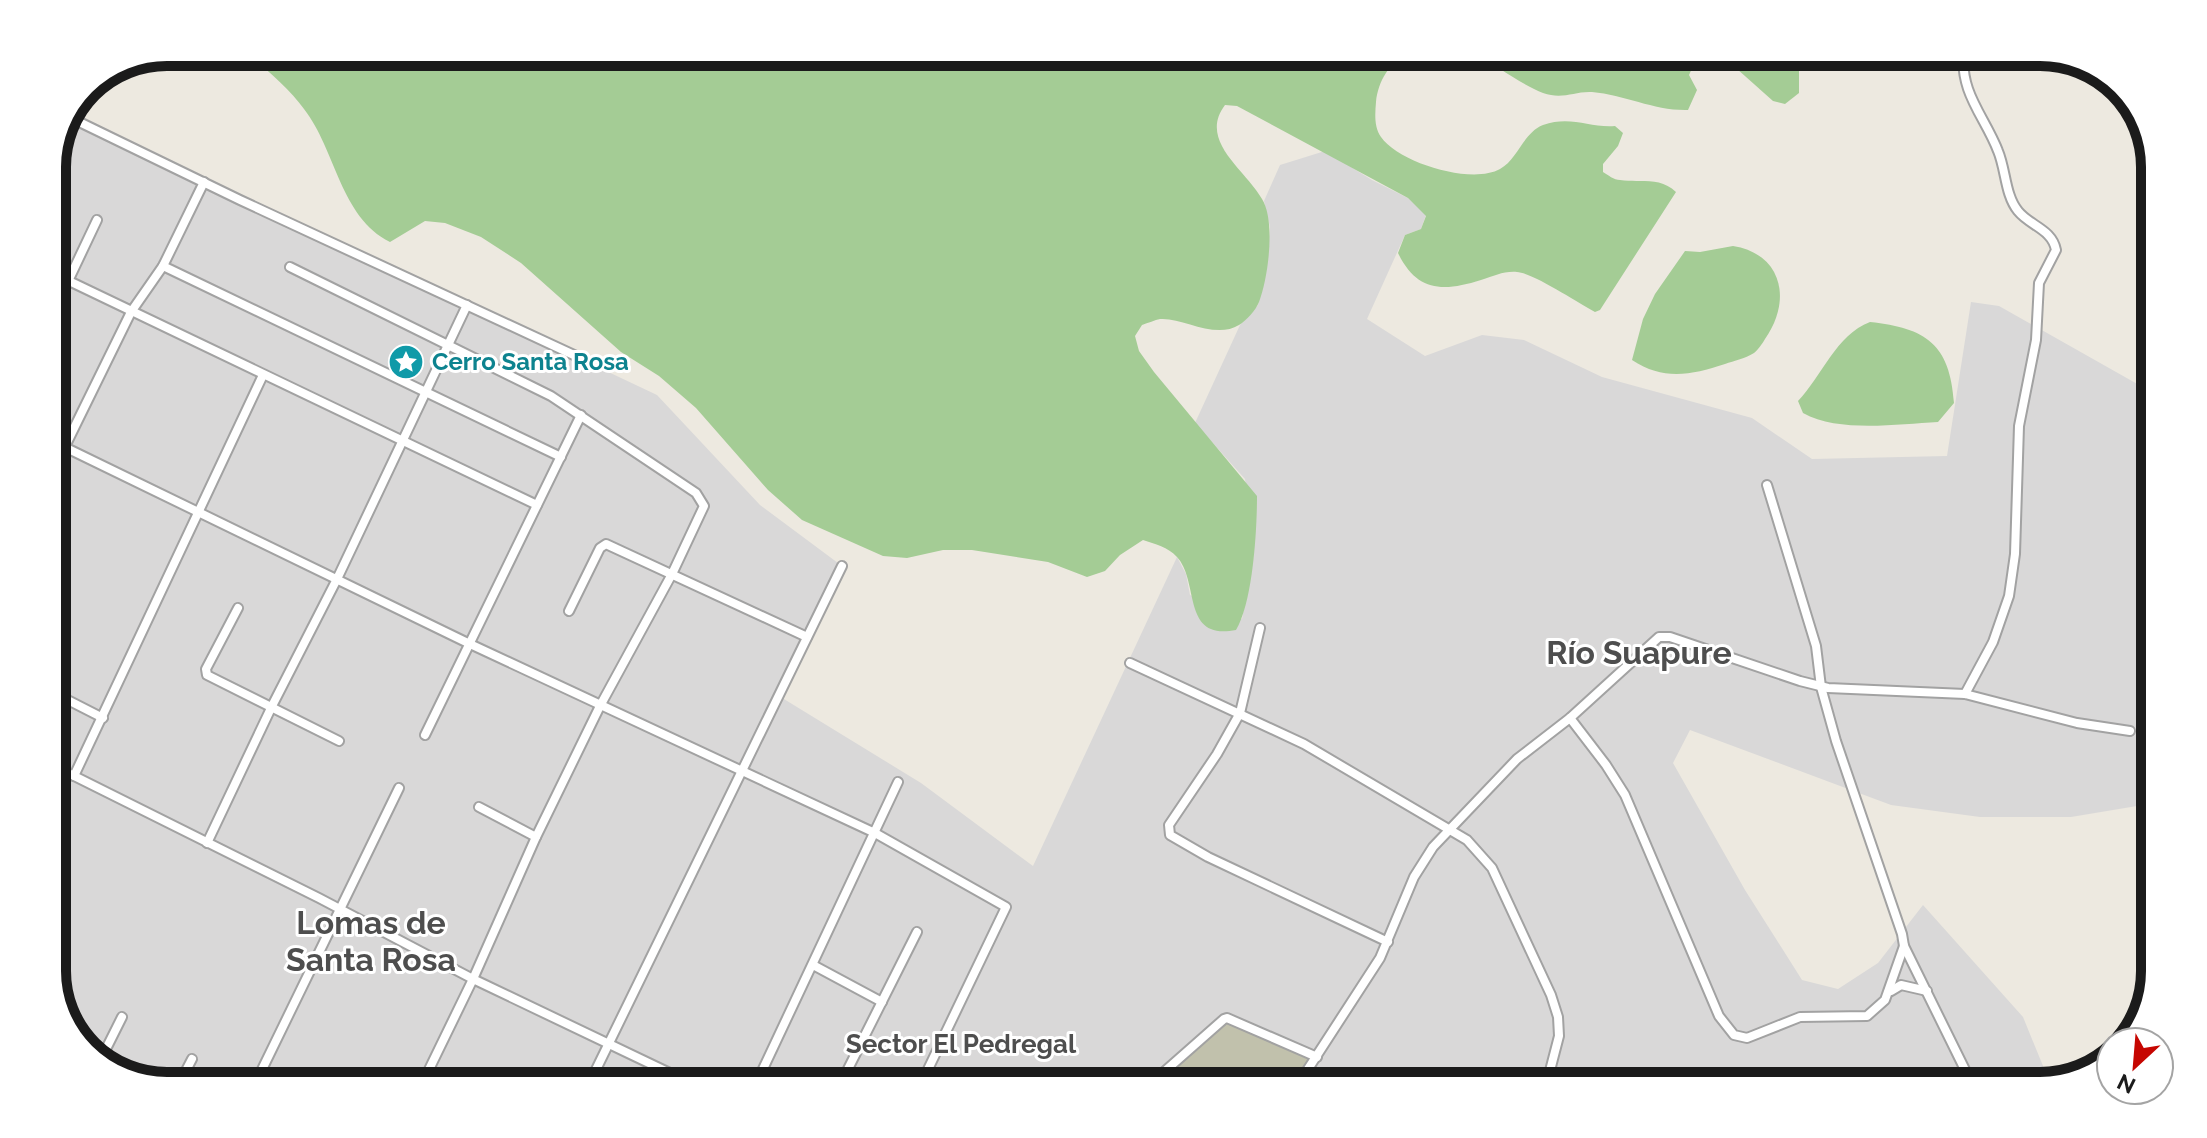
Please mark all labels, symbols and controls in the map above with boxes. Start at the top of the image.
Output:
place icon: Cerro Santa Rosa [387,343,425,381]
place label: Cerro Santa Rosa [432,347,629,376]
district label: Río Suapure [1546,634,1732,671]
district label: Lomas de Santa Rosa [286,904,456,978]
north arrow [2095,1026,2175,1106]
district label: Sector El Pedregal [846,1029,1077,1059]
text: N [2113,1069,2139,1099]

